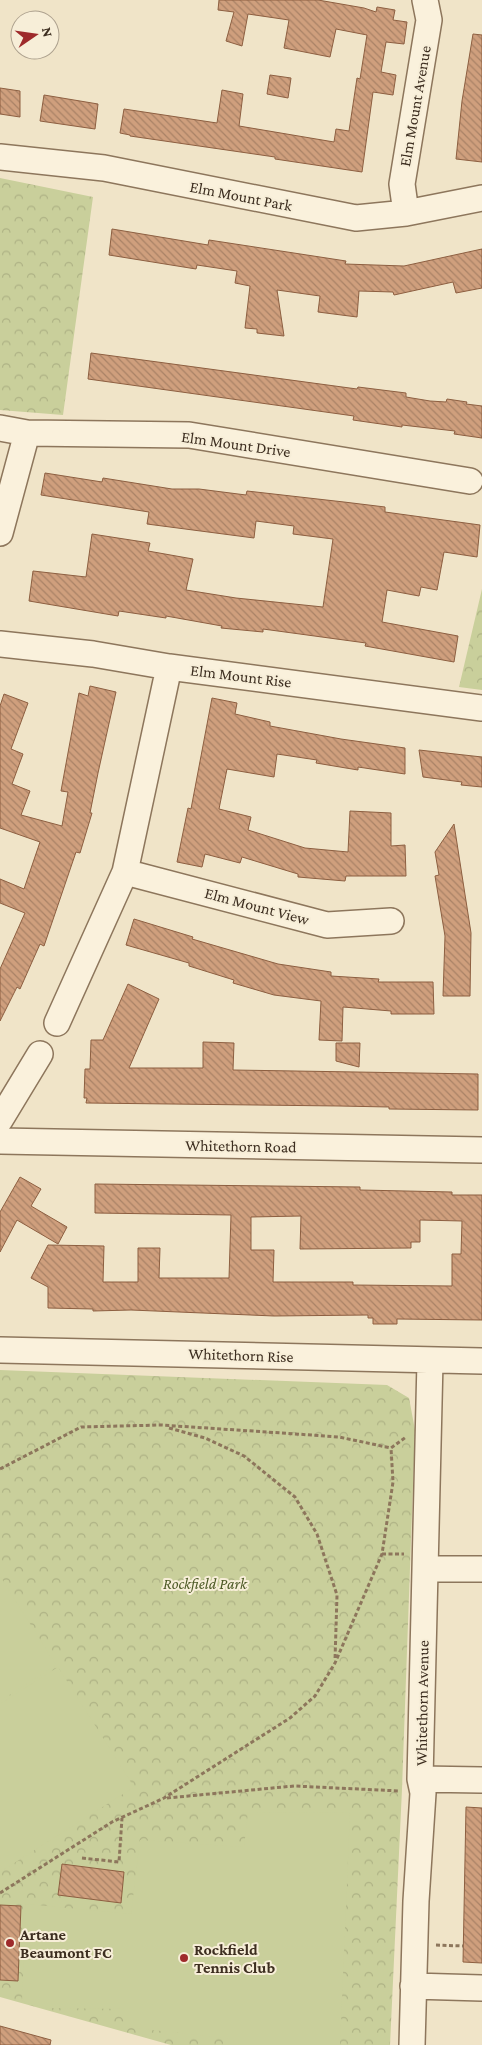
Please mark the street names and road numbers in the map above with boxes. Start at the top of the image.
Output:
street label: Elm Mount Avenue [396,44,434,168]
street label: Elm Mount Park [188,178,294,214]
street label: Elm Mount Drive [180,428,292,460]
street label: Elm Mount Rise [189,661,293,691]
street label: Elm Mount View [203,884,311,928]
street label: Whitethorn Road [185,1137,297,1155]
street label: Whitethorn Rise [188,1345,294,1365]
street label: Whitethorn Avenue [412,1640,432,1766]

